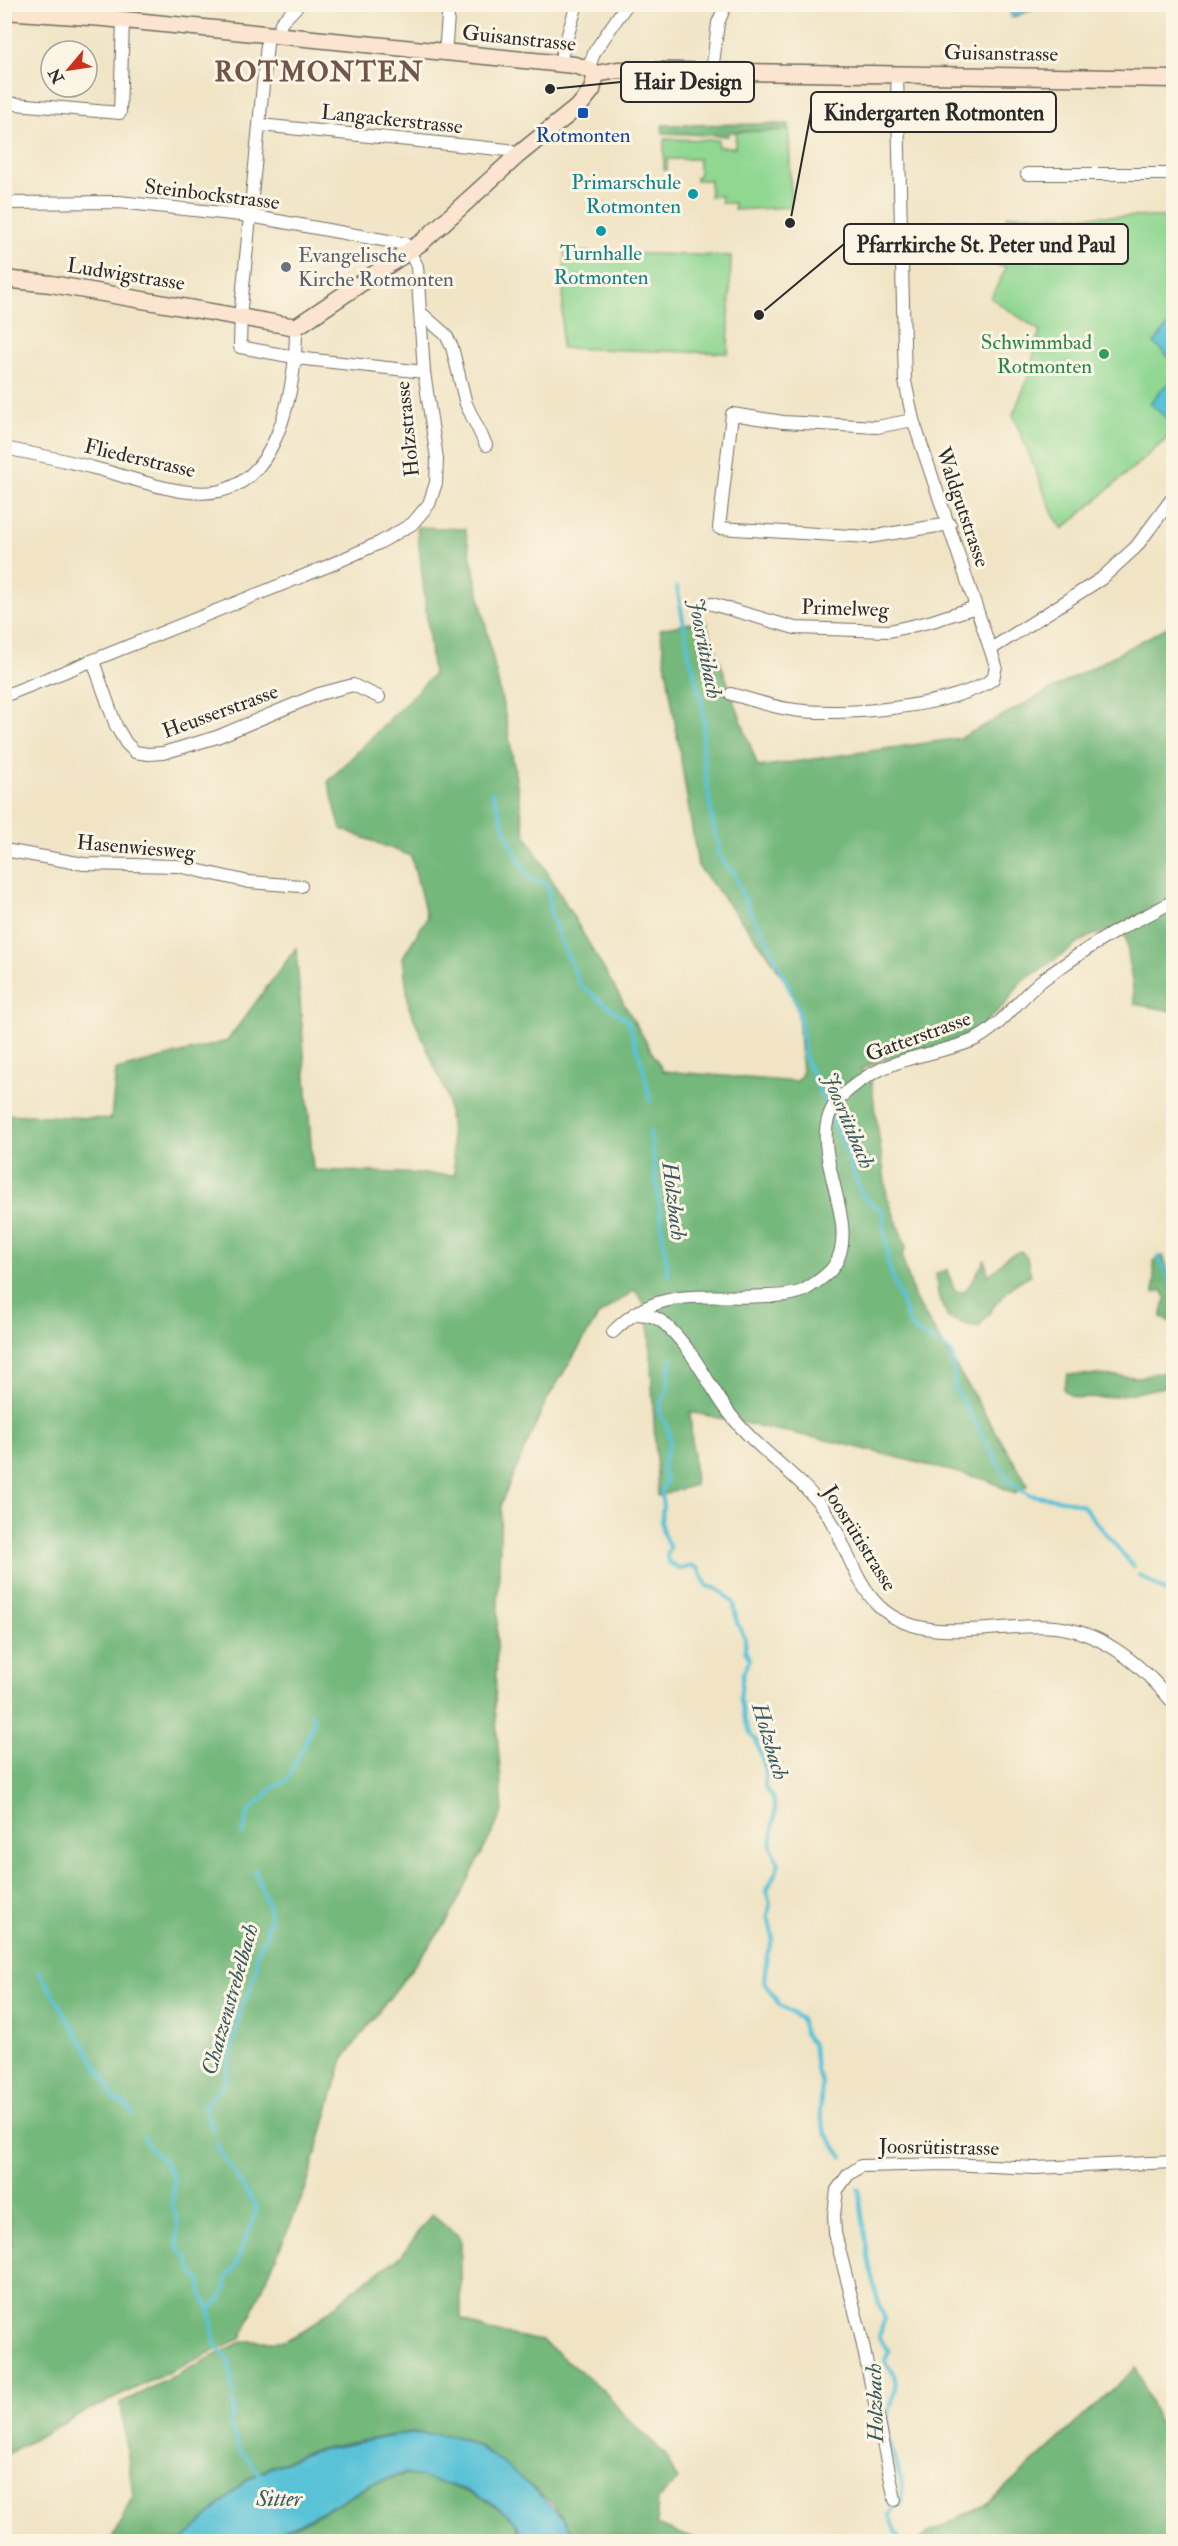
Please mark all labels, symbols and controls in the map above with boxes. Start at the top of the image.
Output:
street label: Guisanstrasse [461,19,577,58]
north arrow [39,39,99,99]
street label: Guisanstrasse [944,39,1059,68]
district label: ROTMONTEN [214,56,424,89]
callout: Hair Design [621,62,754,102]
text: N [44,64,69,88]
text: Hair Design [634,68,743,97]
callout: Kindergarten Rotmonten [811,92,1056,132]
street label: Langackerstrasse [320,99,464,140]
text: Kindergarten Rotmonten [824,99,1045,128]
marker: Rotmonten [576,106,590,120]
place label: Rotmonten [535,122,631,149]
place label: Primarschule Rotmonten [571,169,681,220]
street label: Steinbockstrasse [143,173,281,216]
marker: Primarschule Rotmonten [686,187,700,201]
marker: Turnhalle Rotmonten [594,224,608,238]
callout: Pfarrkirche St. Peter und Paul [844,224,1128,264]
text: Pfarrkirche St. Peter und Paul [856,231,1116,259]
place label: Turnhalle Rotmonten [553,240,649,291]
place label: Evangelische Kirche Rotmonten [298,242,454,293]
street label: Ludwigstrasse [65,252,187,297]
marker: Evangelische Kirche Rotmonten [279,260,293,274]
place label: Schwimmbad Rotmonten [981,329,1093,380]
marker: Schwimmbad Rotmonten [1097,347,1111,361]
street label: Holzstrasse [389,380,426,478]
street label: Fliederstrasse [82,433,198,484]
street label: Waldgutstrasse [929,442,996,571]
street label: Primelweg [801,593,890,624]
water label: Joosrütibach [682,595,729,701]
street label: Heusserstrasse [159,678,282,745]
street label: Hasenwiesweg [76,829,197,866]
street label: Gatterstrasse [862,1005,975,1068]
water label: Joosrütibach [815,1068,881,1173]
water label: Holzbach [655,1159,693,1242]
street label: Joosrütistrasse [816,1479,903,1597]
water label: Holzbach [745,1698,795,1783]
water label: Chatzenstrebelbach [195,1920,265,2078]
street label: Joosrütistrasse [878,2133,1000,2162]
water label: Holzbach [860,2363,890,2444]
water label: Sitter [255,2485,304,2513]

